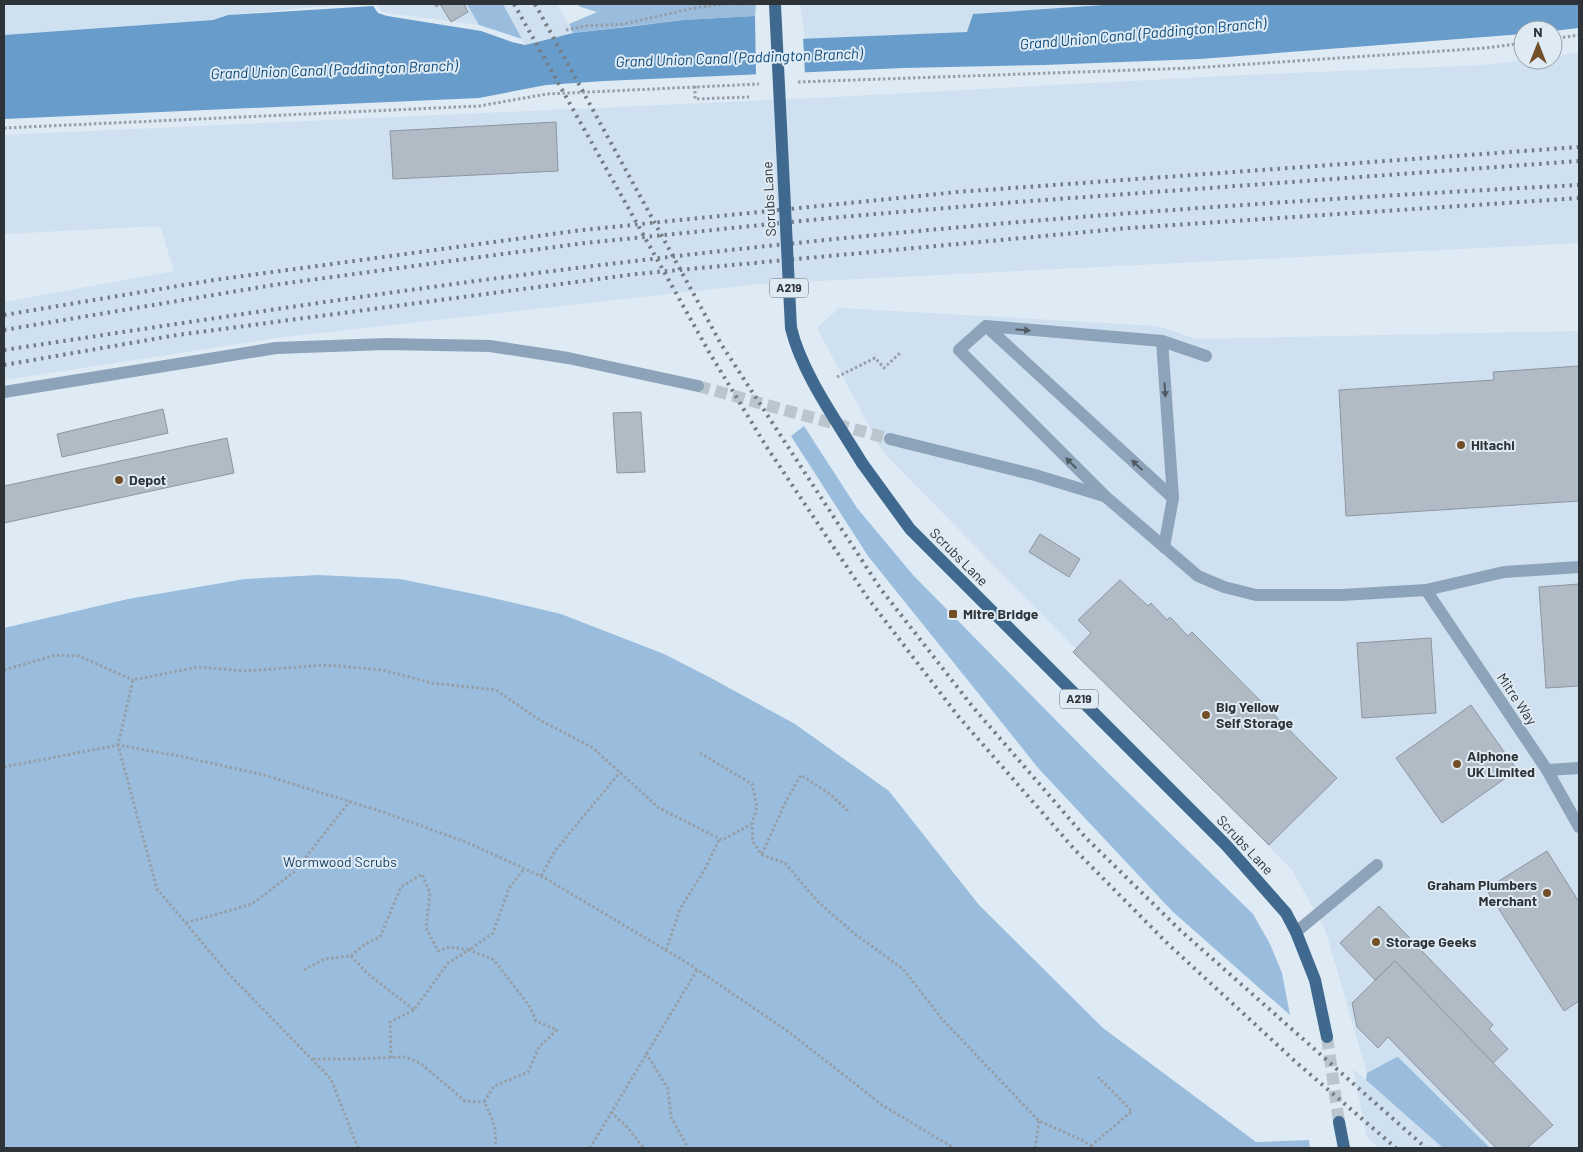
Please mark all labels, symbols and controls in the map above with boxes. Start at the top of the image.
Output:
water label: Grand Union Canal (Paddington Branch) [1019,13,1268,53]
north arrow [1513,20,1563,70]
text: N [1533,23,1543,40]
water label: Grand Union Canal (Paddington Branch) [615,44,864,70]
water label: Grand Union Canal (Paddington Branch) [210,56,459,82]
street label: Scrubs Lane [758,161,779,237]
road number: A219 [770,278,808,298]
one-way arrow [1015,326,1031,334]
one-way arrow [1162,382,1170,398]
place label: Hitachi [1471,436,1515,453]
marker: Hitachi [1455,439,1467,451]
one-way arrow [1066,457,1078,469]
one-way arrow [1132,459,1144,471]
place label: Depot [129,471,166,488]
marker: Depot [113,474,125,486]
street label: Scrubs Lane [927,524,992,589]
place label: Mitre Bridge [963,605,1039,622]
marker: Mitre Bridge [947,608,959,620]
street label: Mitre Way [1494,669,1541,728]
road number: A219 [1060,690,1098,709]
place label: Big Yellow Self Storage [1216,698,1293,731]
marker: Big Yellow Self Storage [1200,709,1212,721]
place label: Aiphone UK Limited [1467,747,1535,780]
marker: Aiphone UK Limited [1451,758,1463,770]
street label: Scrubs Lane [1213,811,1277,878]
park label: Wormwood Scrubs [283,853,397,870]
place label: Graham Plumbers Merchant [1427,876,1537,909]
marker: Graham Plumbers Merchant [1541,887,1553,899]
place label: Storage Geeks [1386,933,1476,950]
marker: Storage Geeks [1370,936,1382,948]

